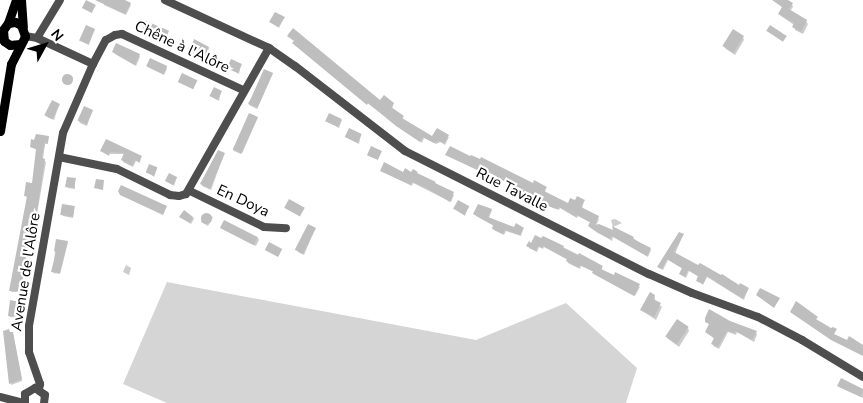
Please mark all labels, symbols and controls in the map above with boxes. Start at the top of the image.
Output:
street label: Chêne à l'Alôre [132,17,232,77]
north arrow [20,20,70,70]
text: N [46,25,68,45]
street label: Rue Tavalle [473,164,551,216]
street label: En Doya [214,181,272,221]
street label: Avenue de l'Alôre [8,212,44,332]

